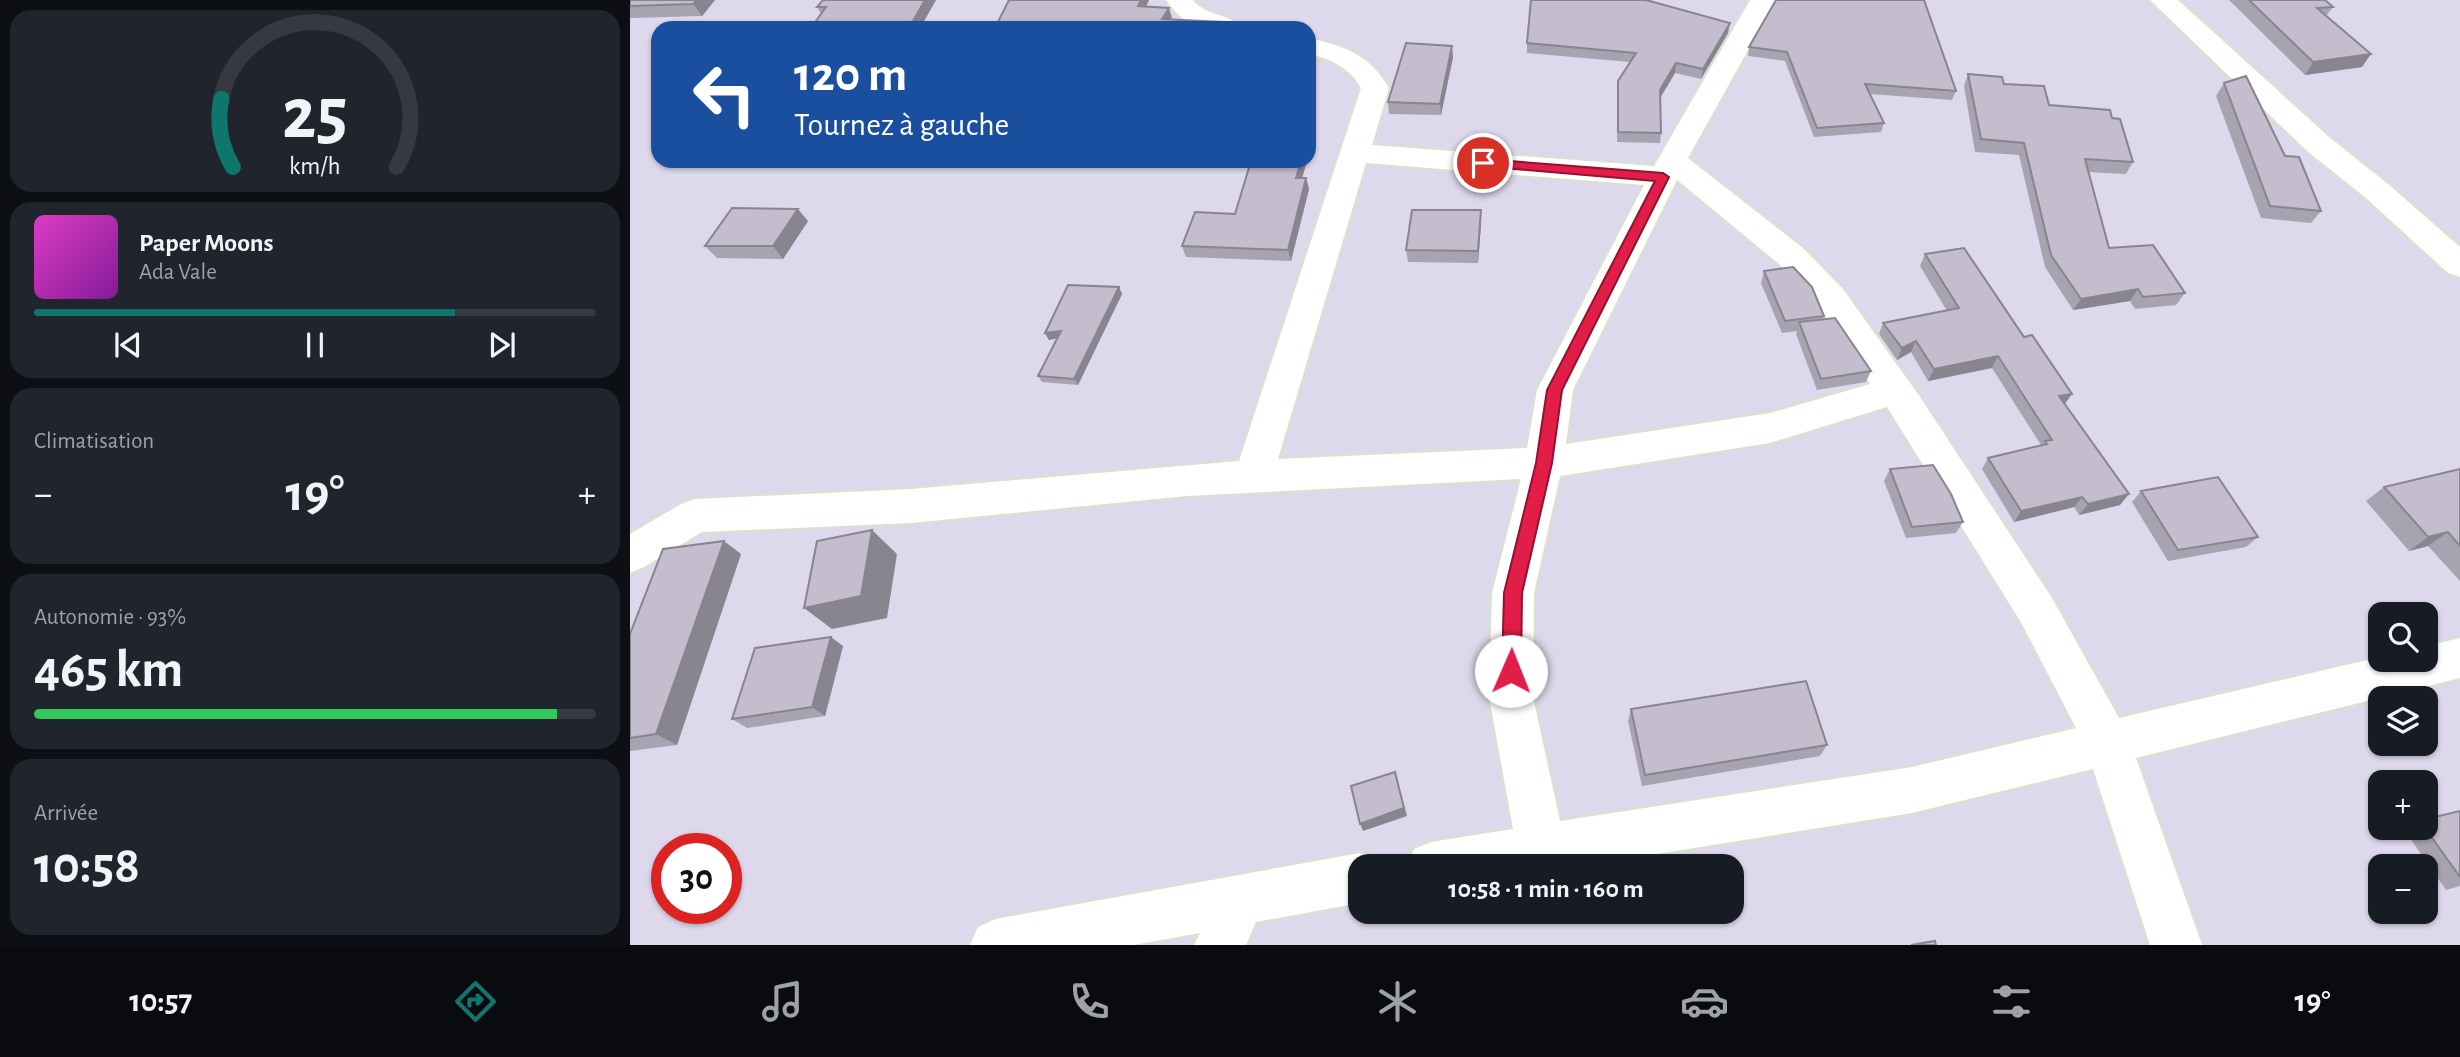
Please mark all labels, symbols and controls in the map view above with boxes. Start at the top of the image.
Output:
icon: left [679,49,770,140]
text: 120 m [794,51,907,100]
text: 25 [282,79,348,152]
text: Tournez à gauche [794,109,1009,141]
pin [1453,133,1513,193]
icon: arrive [1464,144,1502,182]
text: km/h [289,154,341,179]
text: Paper Moons [139,230,274,256]
text: Ada Vale [139,261,217,284]
icon: previous [109,326,147,364]
icon: pause [296,326,334,364]
icon: next [483,326,521,364]
text: Climatisation [34,430,154,453]
text: 19° [285,468,345,520]
text: − [34,476,52,514]
text: + [578,476,596,514]
map controls [2368,602,2438,924]
button: search [2368,602,2438,672]
text: Autonomie · 93% [34,606,186,629]
position arrow [1474,634,1548,708]
text: 465 km [34,644,183,696]
button: layers [2368,686,2438,756]
button: + [2368,770,2438,840]
text: Arrivée [34,802,98,825]
speed limit sign: 30 [651,833,742,924]
text: 10:58 [34,840,140,892]
button: − [2368,854,2438,924]
text: 10:58 · 1 min · 160 m [1448,876,1644,902]
icon: directions [451,977,500,1026]
icon: music [758,977,807,1026]
icon: phone [1065,977,1114,1026]
icon: climate [1373,977,1422,1026]
icon: car [1680,977,1729,1026]
icon: filters [1987,977,2036,1026]
text: 10:57 [129,985,192,1017]
text: 19° [2294,985,2331,1017]

